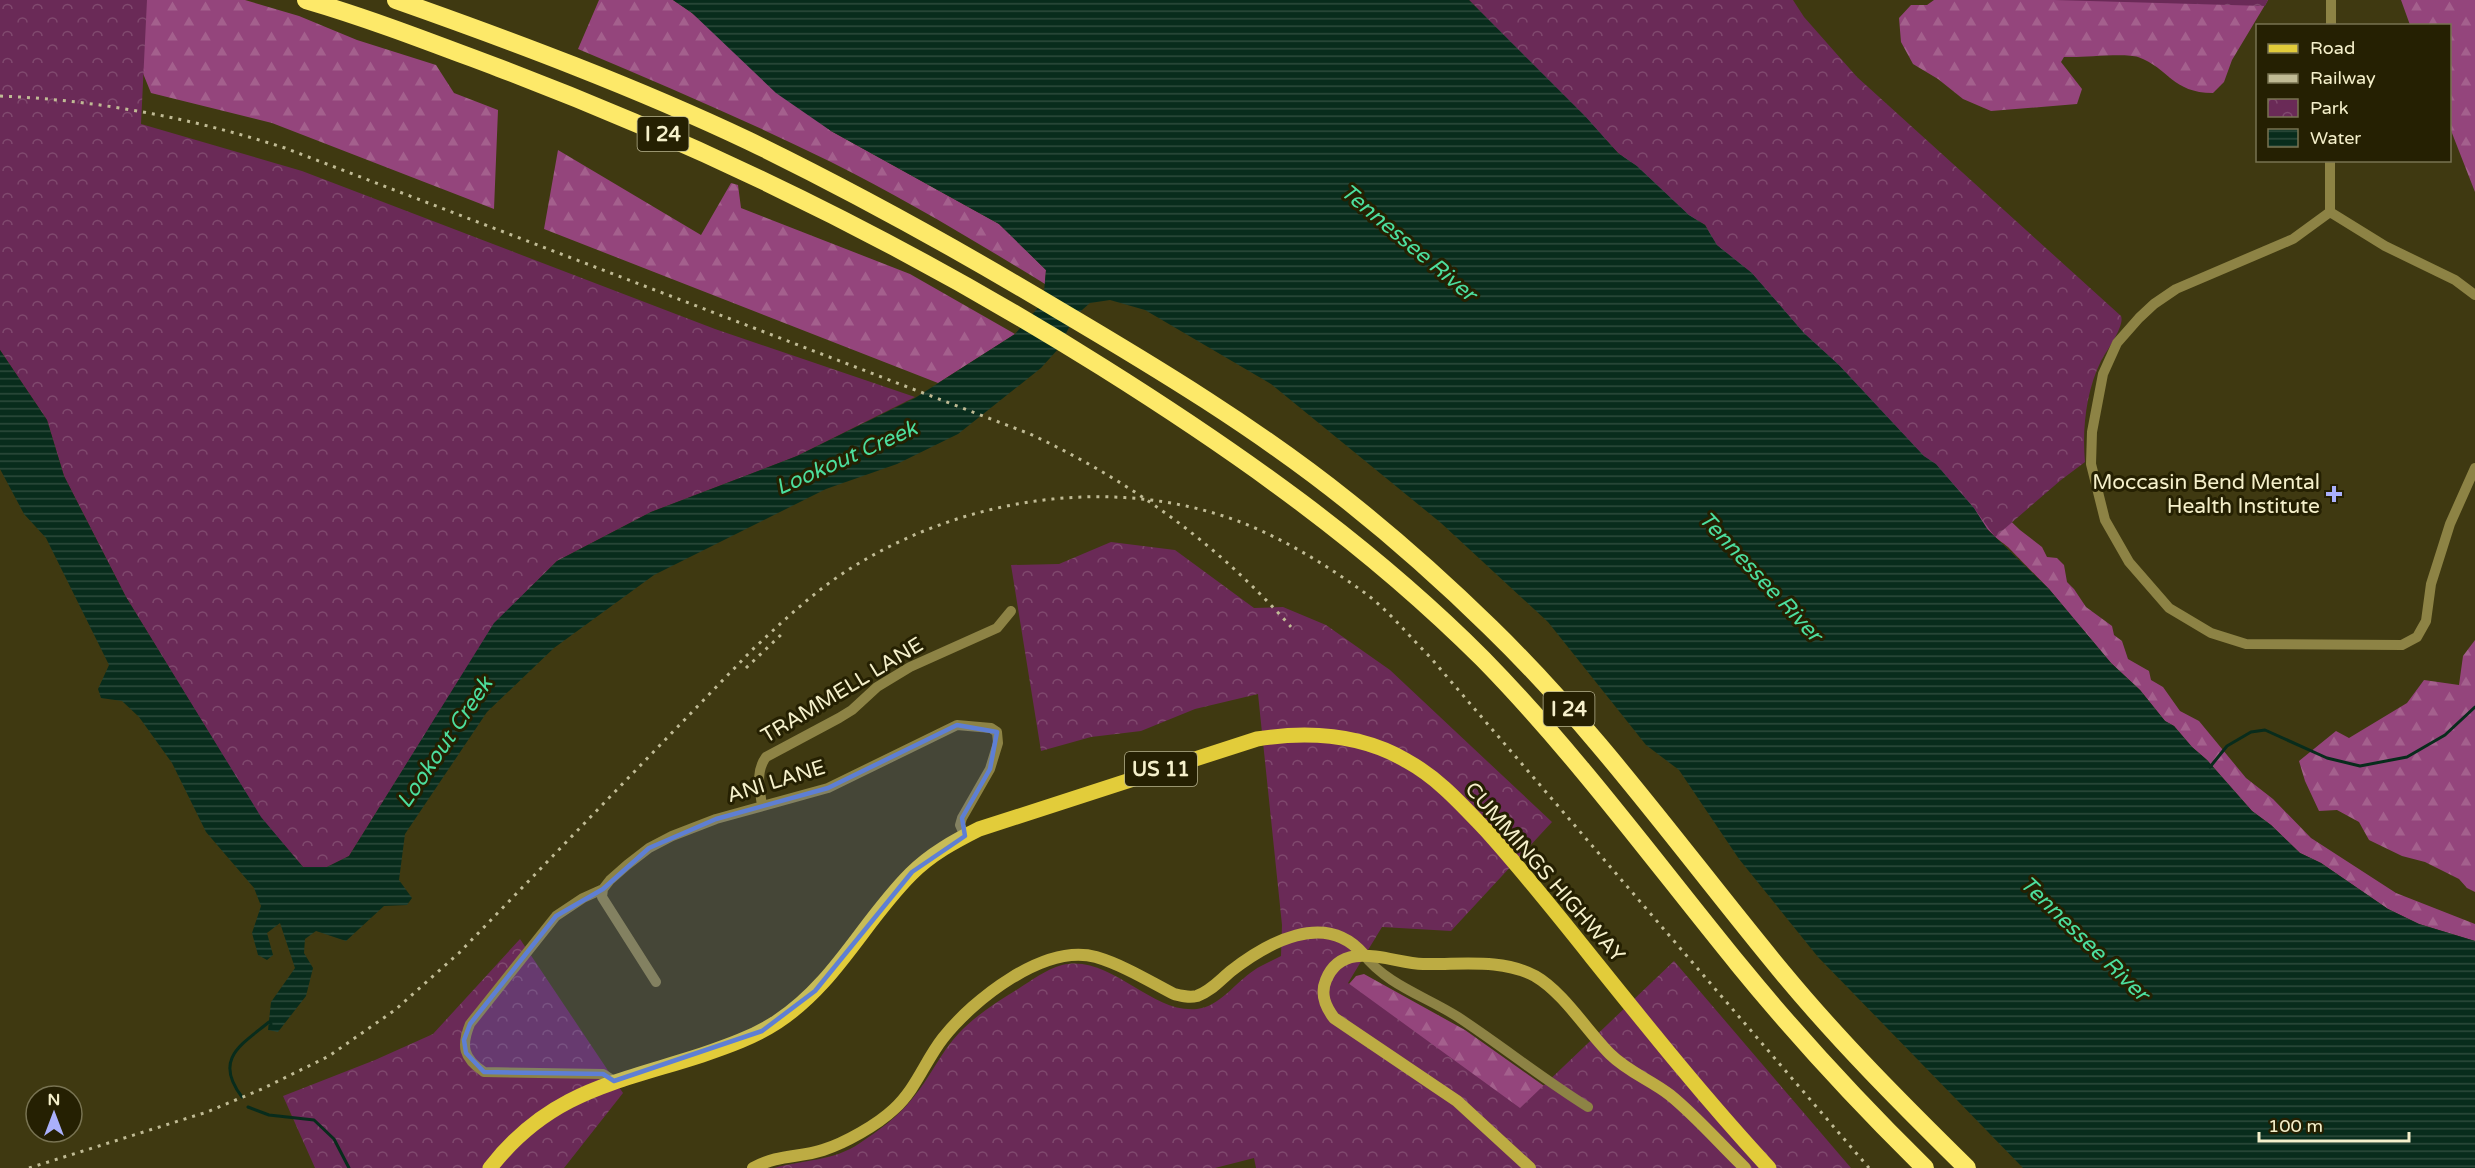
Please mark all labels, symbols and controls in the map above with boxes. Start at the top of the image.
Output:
legend [2256,24,2451,162]
text: Road [2310,37,2355,59]
text: Railway [2310,67,2376,89]
text: Park [2310,97,2349,119]
road number: I 24 [638,117,688,151]
text: Water [2310,127,2361,149]
water label: Tennessee River [1335,179,1483,309]
water label: Lookout Creek [772,414,923,501]
place label: Moccasin Bend Mental Health Institute [2092,470,2320,519]
marker: Moccasin Bend Mental Health Institute [2325,485,2343,503]
water label: Tennessee River [1693,506,1829,649]
street label: TRAMMELL LANE [757,632,928,749]
water label: Lookout Creek [391,671,499,813]
road number: I 24 [1544,692,1594,726]
road number: US 11 [1125,752,1197,786]
street label: ANI LANE [724,755,828,808]
street label: CUMMINGS HIGHWAY [1459,777,1630,968]
water label: Tennessee River [2015,871,2156,1009]
north arrow [24,1084,84,1144]
text: N [48,1090,60,1110]
scale bar [2259,1105,2409,1143]
text: 100 m [2268,1115,2323,1137]

